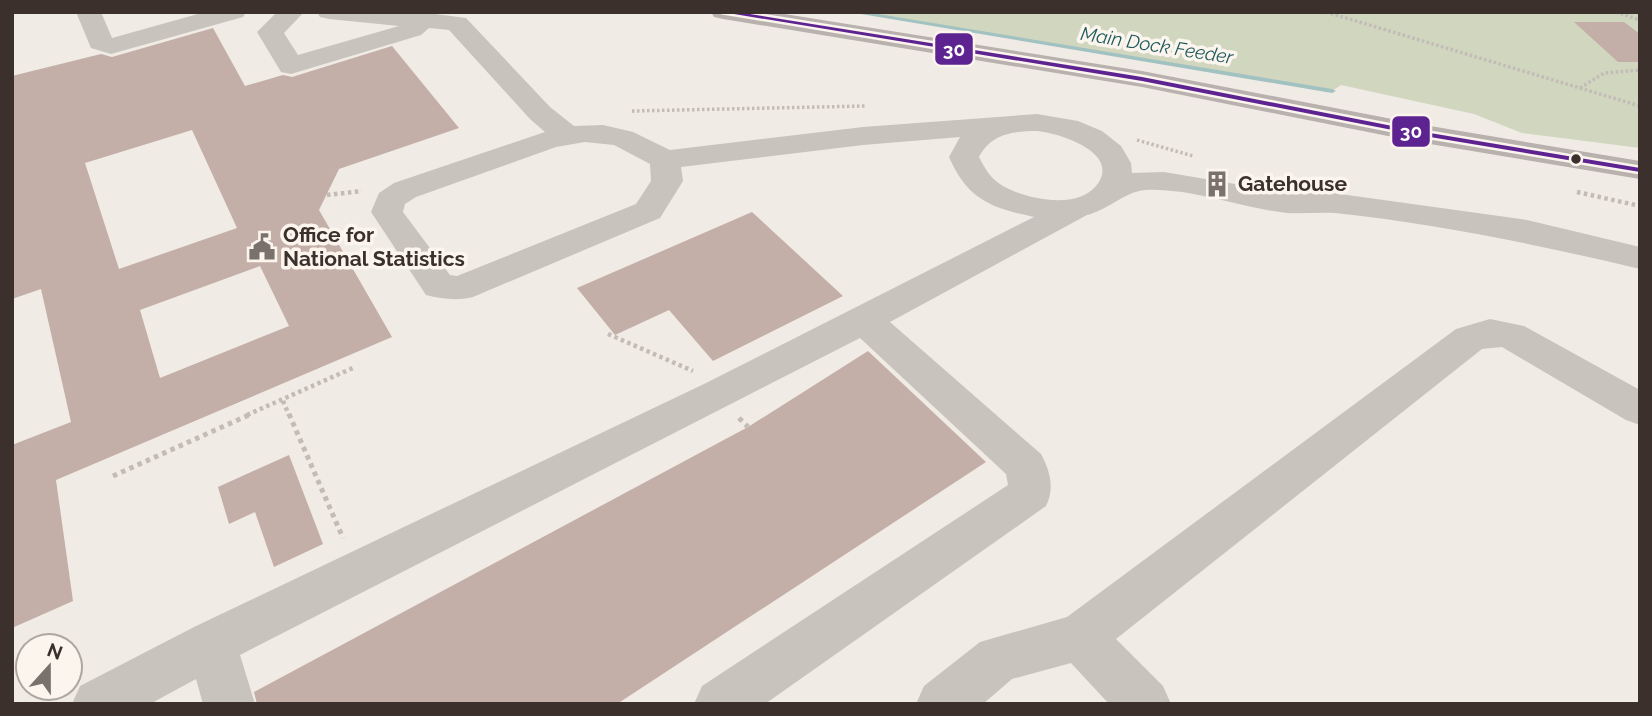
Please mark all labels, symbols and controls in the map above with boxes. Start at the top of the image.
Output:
water label: Main Dock Feeder [1079,22,1236,68]
line badge: 30 [934,32,974,66]
text: 30 [943,38,965,60]
line badge: 30 [1391,115,1431,148]
text: 30 [1400,120,1422,142]
unlabelled marker [1569,152,1583,166]
building icon: Gatehouse [1202,169,1232,199]
place label: Gatehouse [1238,171,1347,196]
place label: Office for National Statistics [283,222,465,271]
public building icon: Office for National Statistics [247,232,277,262]
north arrow [14,632,84,702]
text: N [44,638,66,664]

